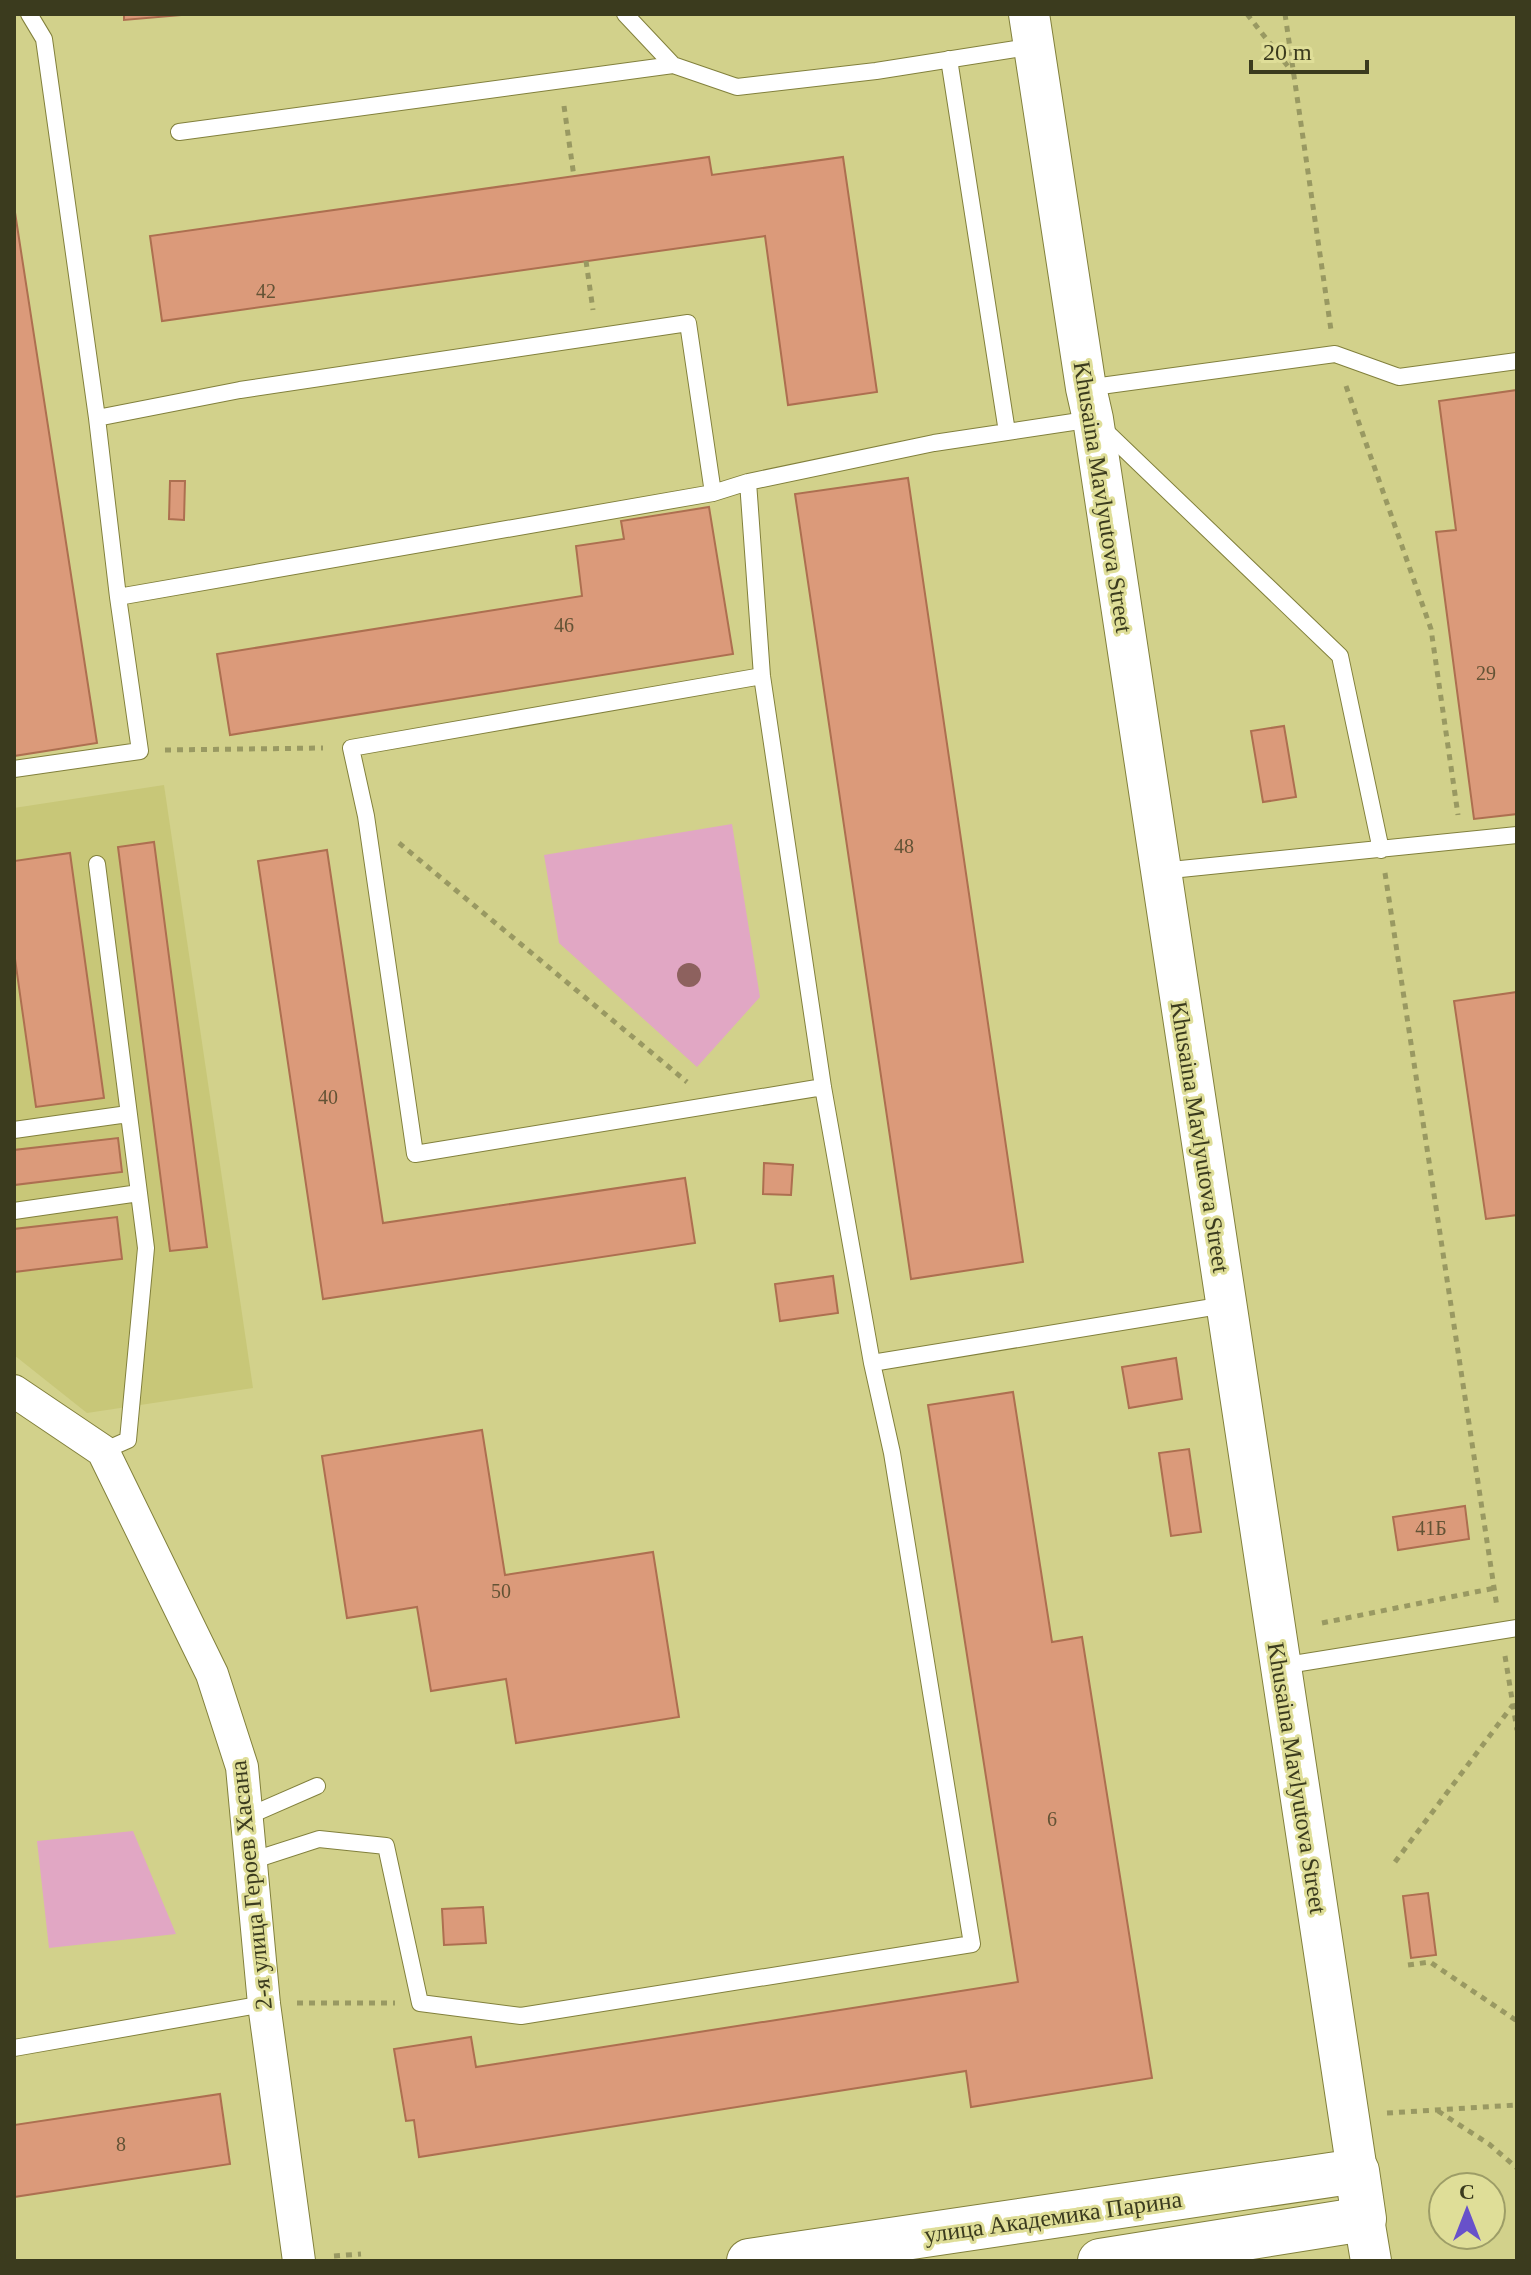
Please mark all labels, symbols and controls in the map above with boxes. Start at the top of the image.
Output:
scale bar [1251,24,1367,74]
text: 20 m [1263,39,1312,65]
house number: 42 [256,280,276,302]
street label: Khusaina Mavlyutova Street [1069,359,1137,635]
house number: 46 [554,614,574,636]
house number: 29 [1476,662,1496,684]
house number: 48 [894,835,914,857]
street label: Khusaina Mavlyutova Street [1166,999,1234,1275]
house number: 40 [318,1086,338,1108]
house number: 41Б [1415,1517,1447,1539]
house number: 50 [491,1580,511,1602]
street label: Khusaina Mavlyutova Street [1263,1640,1331,1916]
street label: 2-я улица Героев Хасана [225,1759,277,2011]
house number: 6 [1047,1808,1057,1830]
house number: 8 [116,2133,126,2155]
north arrow [1427,2171,1507,2251]
text: С [1459,2179,1475,2204]
street label: улица Академика Парина [923,2186,1184,2248]

